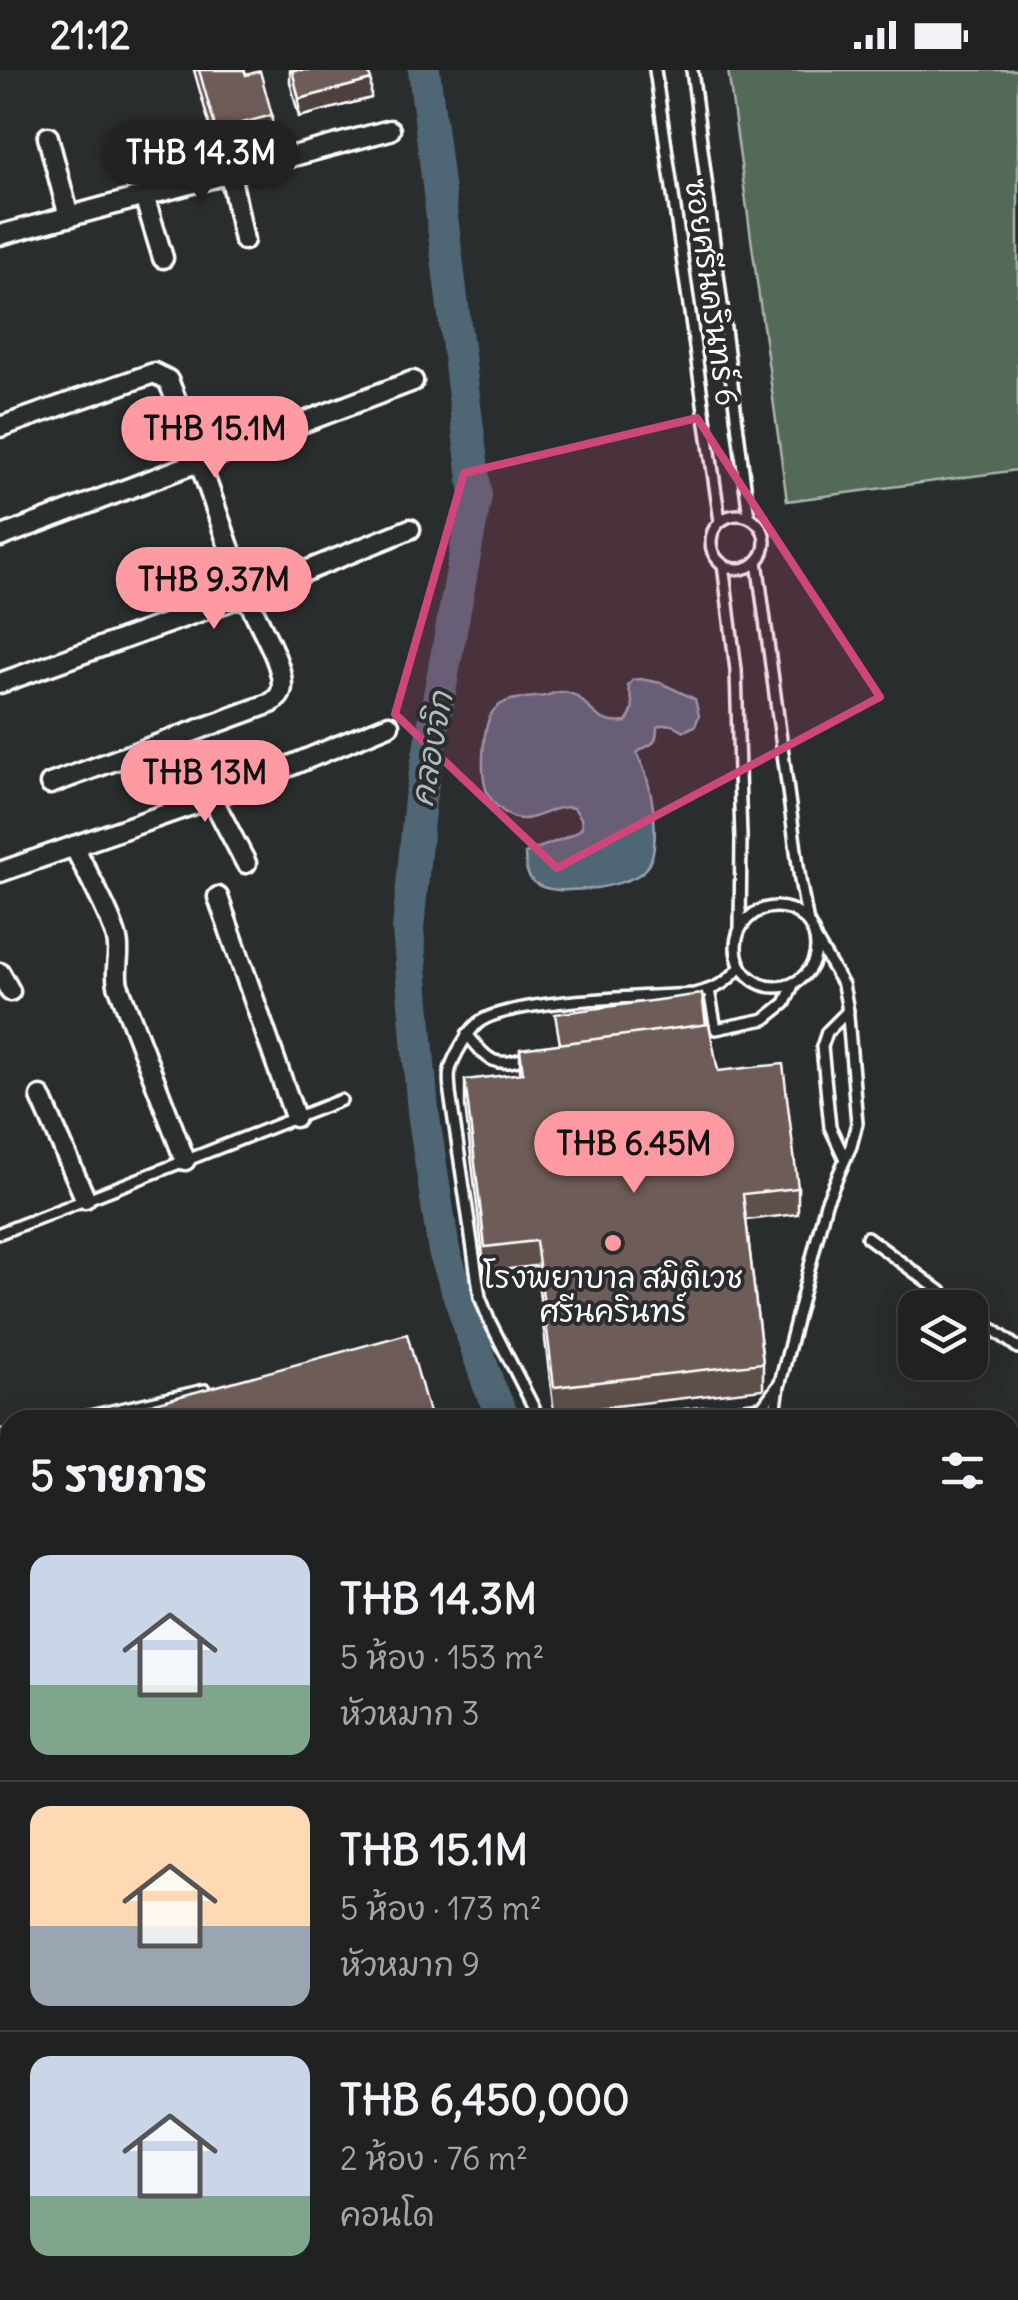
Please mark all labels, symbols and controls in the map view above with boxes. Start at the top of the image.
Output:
text: 21:12 [50,12,130,59]
pin: THB 14.3M [87,120,315,205]
text: THB 14.3M [126,132,276,173]
street label: ซอยศรีนครินทร์ 6 [677,176,747,408]
pin: THB 15.1M [101,396,329,481]
text: THB 15.1M [143,408,287,449]
pin: THB 9.37M [100,547,328,632]
text: THB 9.37M [138,559,290,600]
water label: คลองจิก [401,687,461,810]
pin: THB 13M [113,740,297,825]
text: THB 13M [142,752,268,793]
pin: THB 6.45M [520,1111,748,1196]
text: THB 6.45M [556,1123,712,1164]
marker: โรงพยาบาล สมิติเวช ศรีนครินทร์ [602,1232,624,1254]
place label: โรงพยาบาล สมิติเวช ศรีนครินทร์ [483,1258,743,1330]
map controls [898,1290,988,1380]
button: layers [898,1290,988,1380]
icon: filters [935,1443,990,1498]
text: 5 รายการ [30,1450,208,1502]
text: THB 14.3M [340,1573,537,1625]
icon: home [110,1595,230,1715]
text: 5 ห้อง · 153 m² [340,1637,544,1678]
text: หัวหมาก 3 [340,1693,480,1734]
text: THB 15.1M [340,1824,528,1876]
icon: home [110,1846,230,1966]
text: 5 ห้อง · 173 m² [340,1888,542,1929]
text: หัวหมาก 9 [340,1944,480,1985]
text: THB 6,450,000 [340,2074,630,2126]
icon: home [110,2096,230,2216]
text: 2 ห้อง · 76 m² [340,2138,528,2179]
text: คอนโด [340,2194,434,2235]

